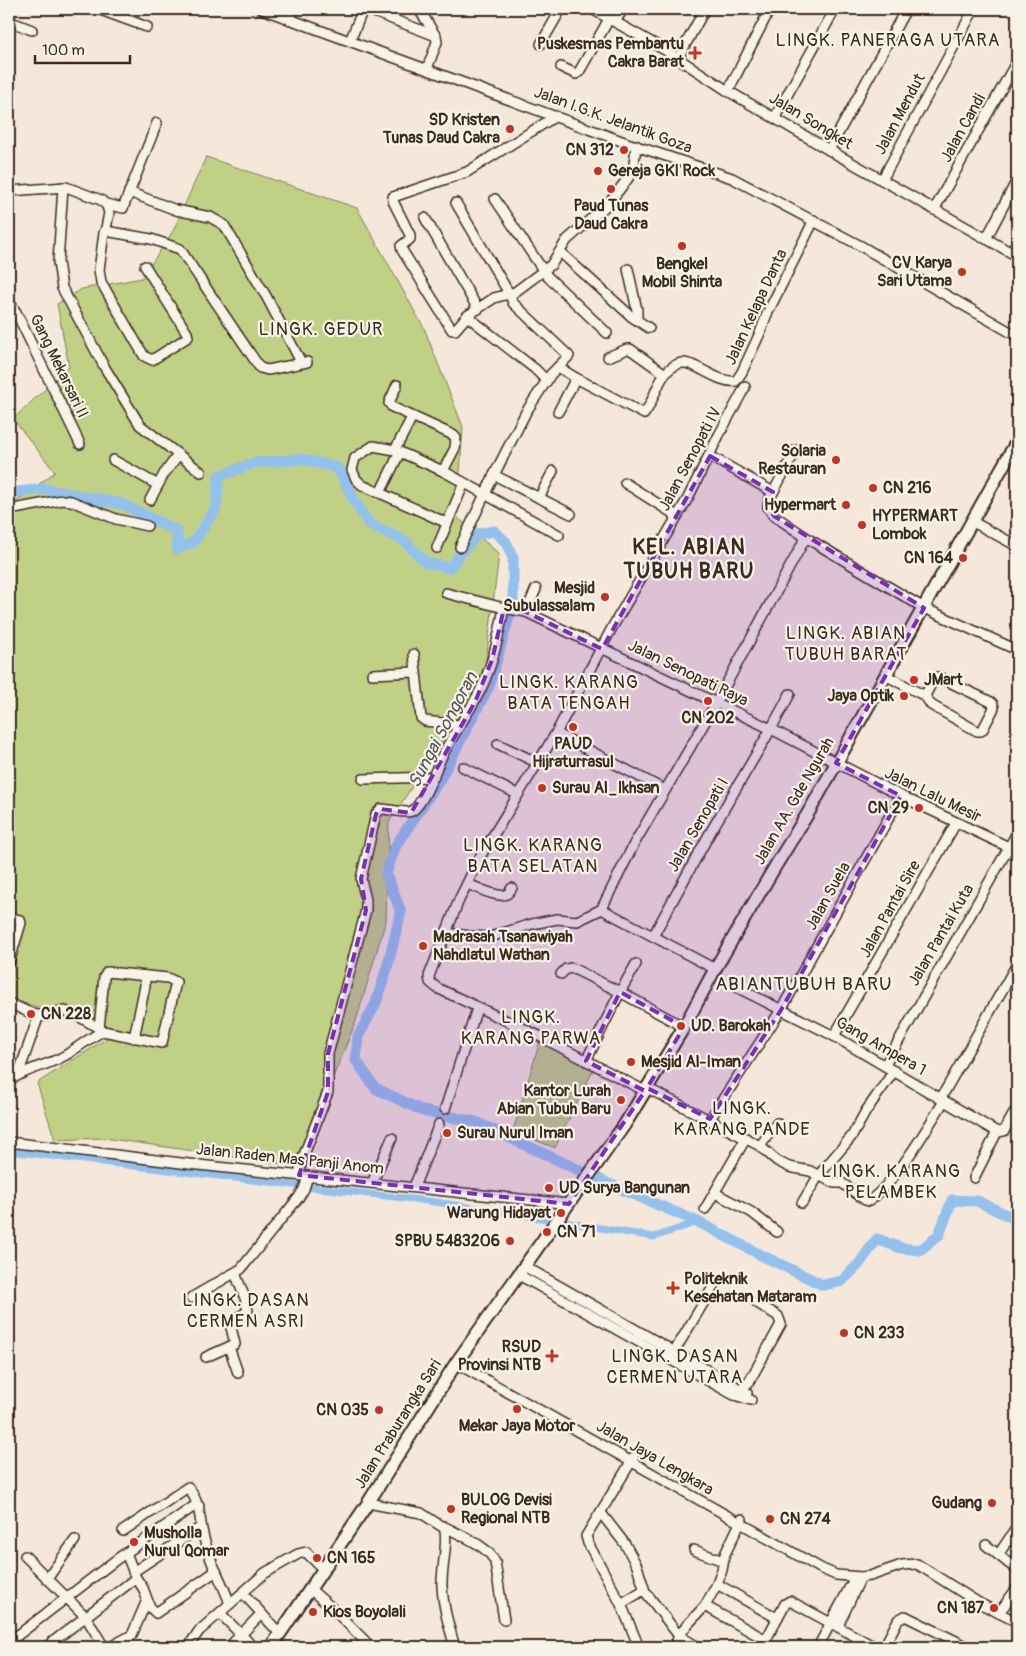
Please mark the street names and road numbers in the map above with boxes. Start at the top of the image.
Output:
street label: Jalan Mendut [870,70,930,158]
street label: Jalan I.G.K. Jelantik Goza [531,82,695,158]
street label: Jalan Songket [765,88,857,154]
street label: Jalan Candi [936,90,990,166]
street label: Jalan Kelapa Danta [720,246,792,368]
street label: Gang Mekarsari II [25,311,93,421]
street label: Jalan Senopati IV [654,404,726,514]
street label: Jalan Senopati Raya [624,635,752,711]
street label: Jalan AA. Gde Ngurah [749,734,839,868]
street label: Jalan Lalu Mesir [881,763,985,827]
street label: Jalan Senopati I [663,774,733,876]
street label: Jalan Pantai Sire [855,857,925,961]
street label: Jalan Suela [801,858,855,934]
street label: Jalan Pantai Kuta [904,881,978,989]
street label: Gang Ampera 1 [832,1012,930,1080]
street label: Jalan Raden Mas Panji Anom [195,1139,385,1179]
street label: Jalan Praburangka Sari [350,1356,446,1492]
street label: Jalan Jaya Lengkara [593,1416,717,1500]

